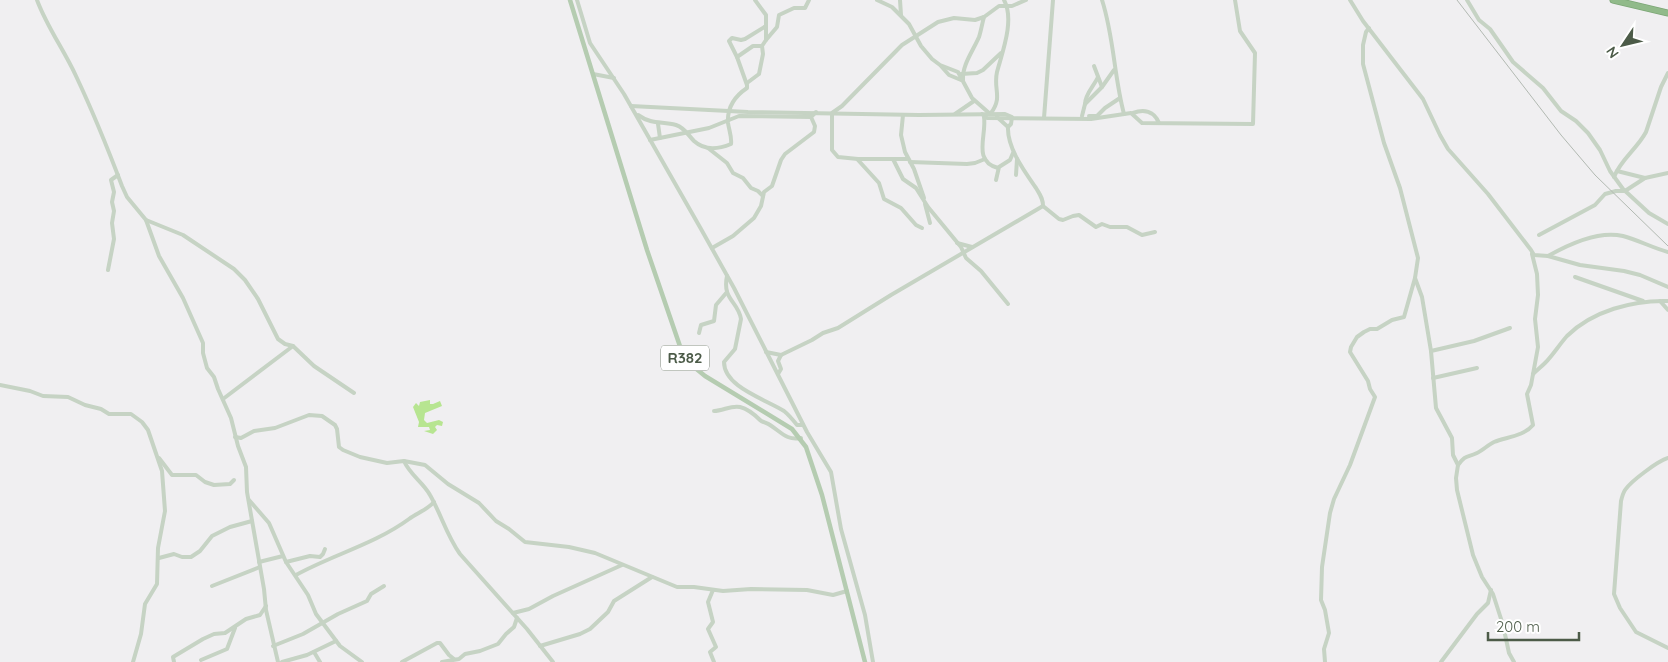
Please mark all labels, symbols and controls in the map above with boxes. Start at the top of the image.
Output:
north arrow [1598,20,1648,70]
text: N [1602,43,1623,62]
road number: R382 [661,346,709,370]
scale bar [1488,610,1579,642]
text: 200 m [1496,617,1540,636]

